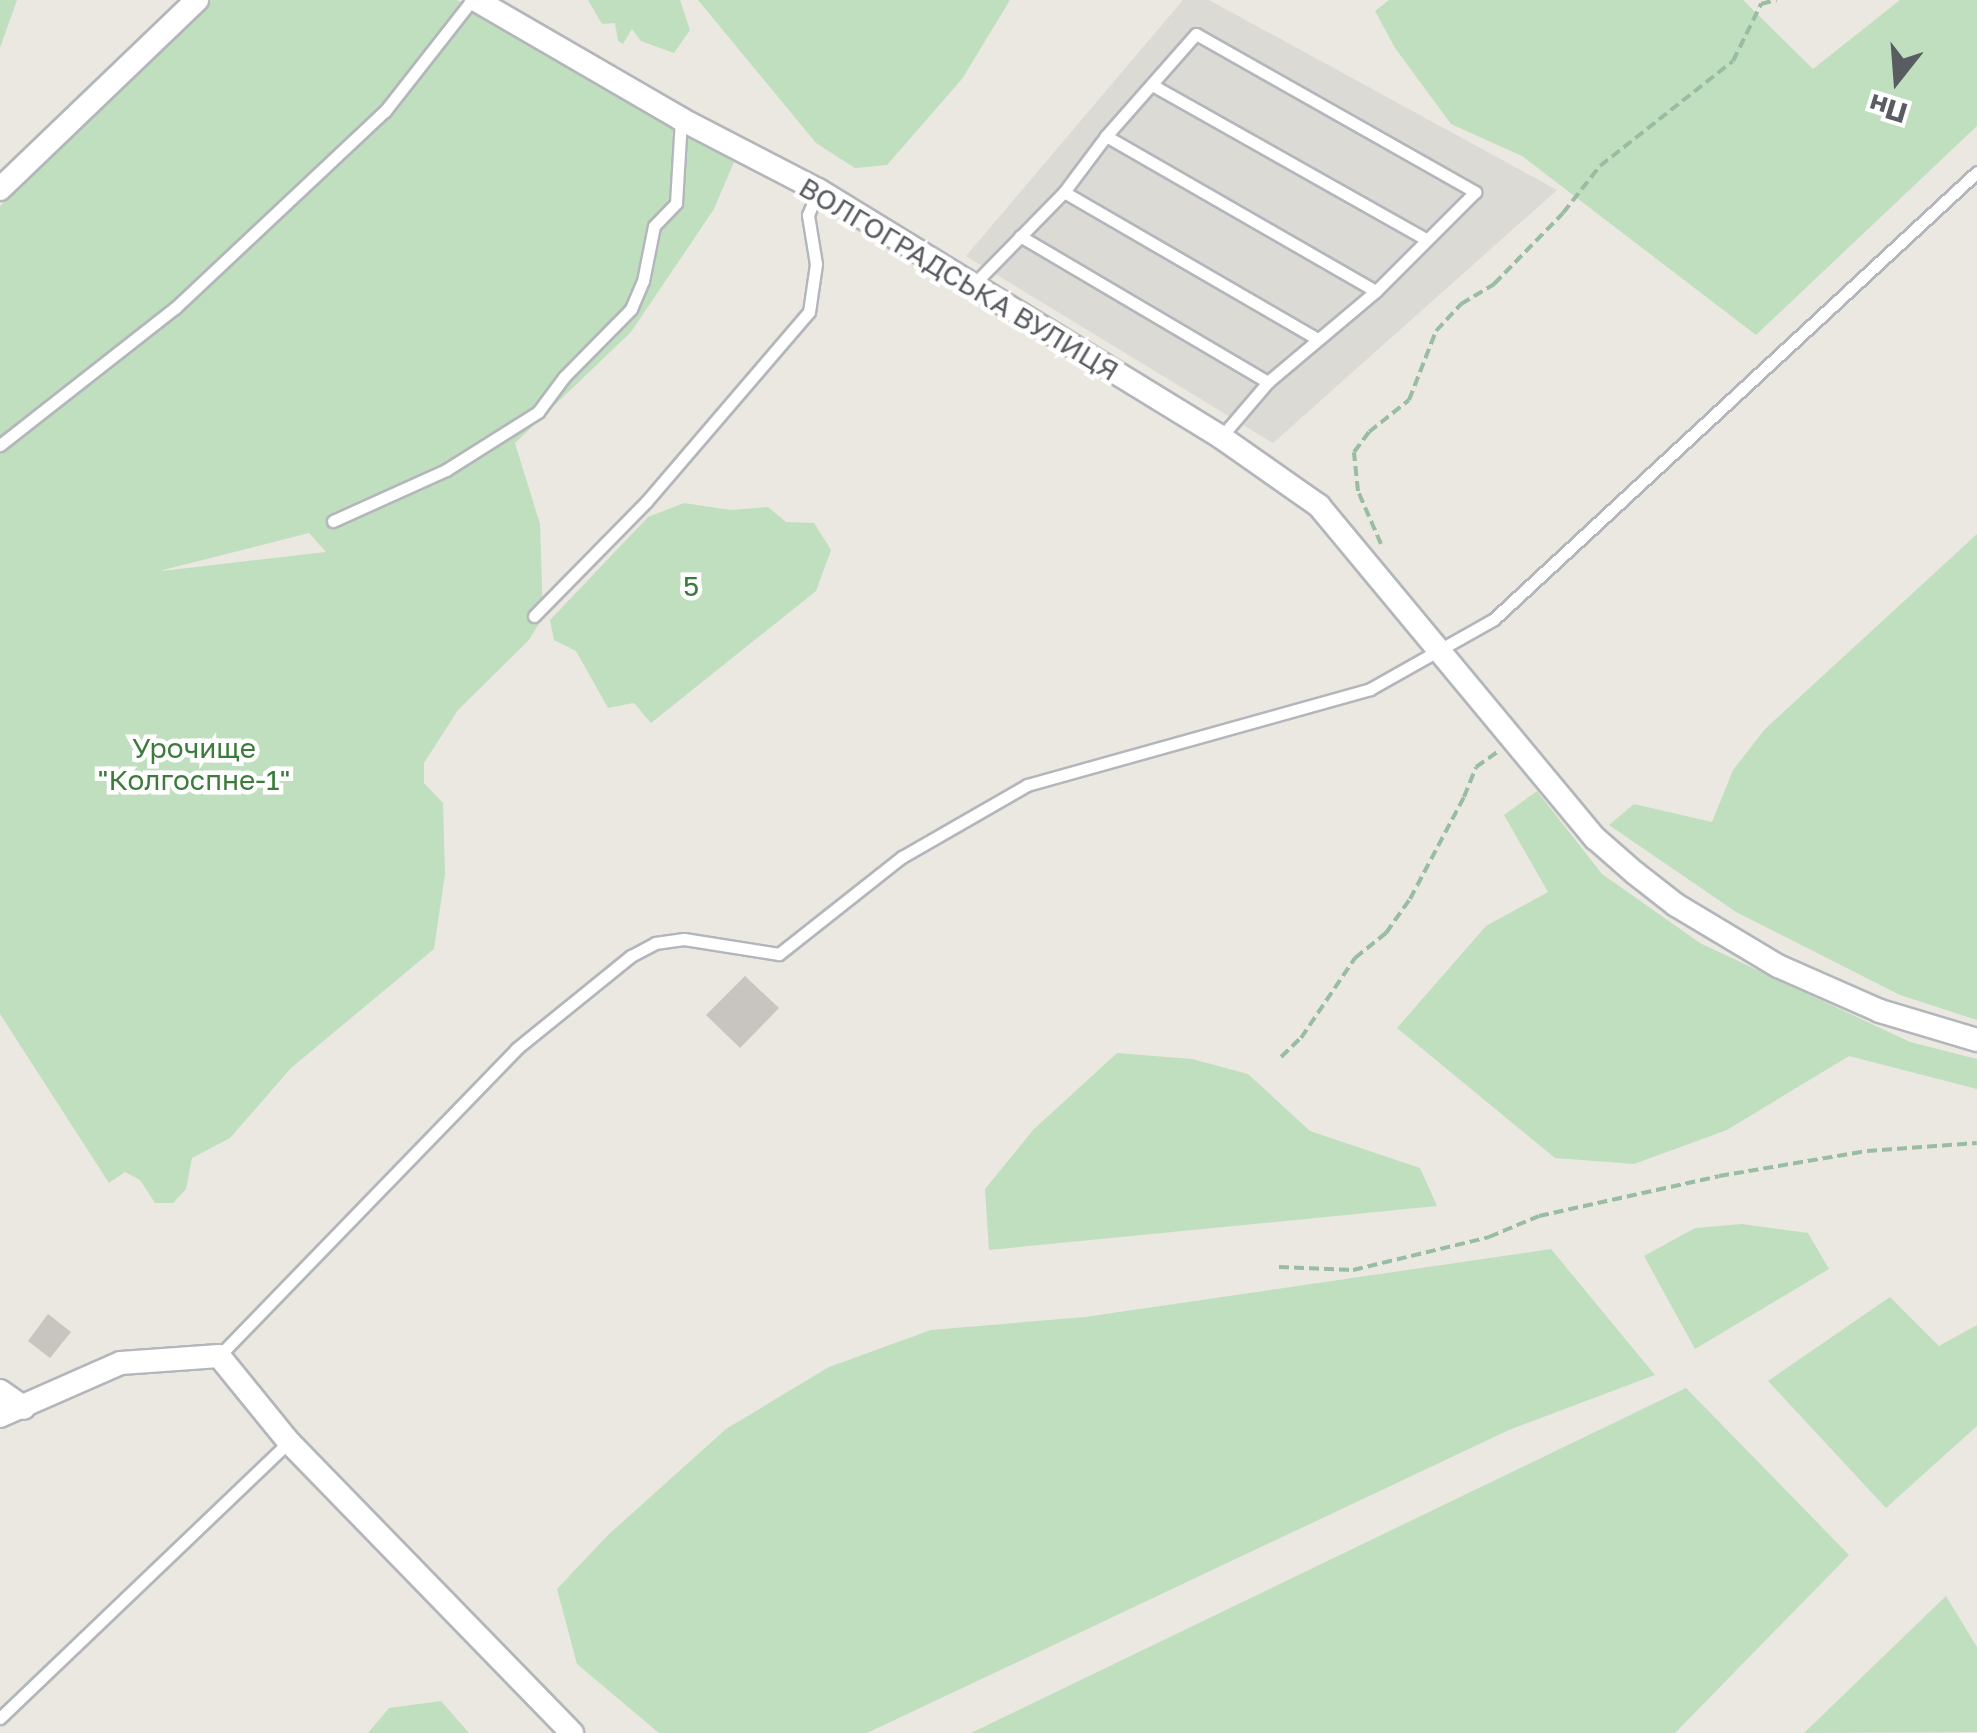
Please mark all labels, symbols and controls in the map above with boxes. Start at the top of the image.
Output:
north arrow [1847,30,1947,130]
text: Пн [1865,88,1911,131]
street label: ВОЛГОГРАДСЬКА ВУЛИЦЯ [793,170,1125,388]
park label: 5 [683,569,699,603]
park label: Урочище "Колгоспне-1" [98,731,290,797]

